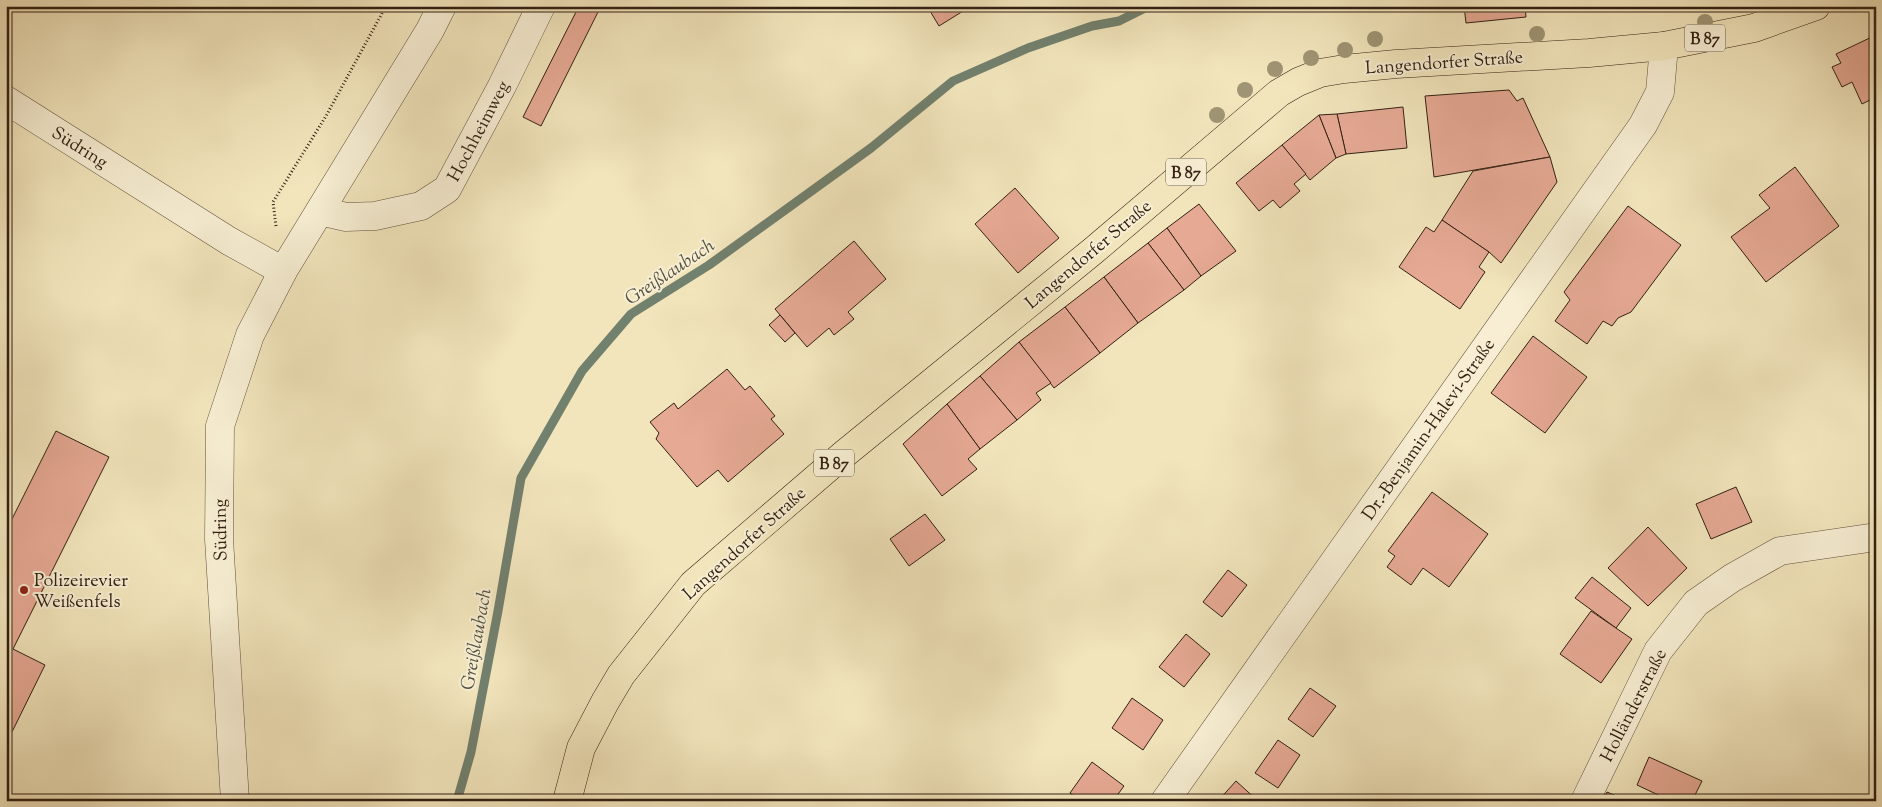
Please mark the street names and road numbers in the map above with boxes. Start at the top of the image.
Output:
road number: B 87 [1685,24,1725,52]
street label: Langendorfer Straße [1364,46,1524,82]
street label: Hochheimweg [442,77,517,187]
street label: Südring [46,121,112,176]
road number: B 87 [1166,158,1206,186]
street label: Langendorfer Straße [1020,195,1158,316]
street label: Dr.-Benjamin-Halevi-Straße [1357,334,1502,526]
road number: B 87 [814,449,854,476]
street label: Langendorfer Straße [678,482,813,607]
street label: Südring [208,498,236,561]
street label: Holländerstraße [1595,645,1675,767]

